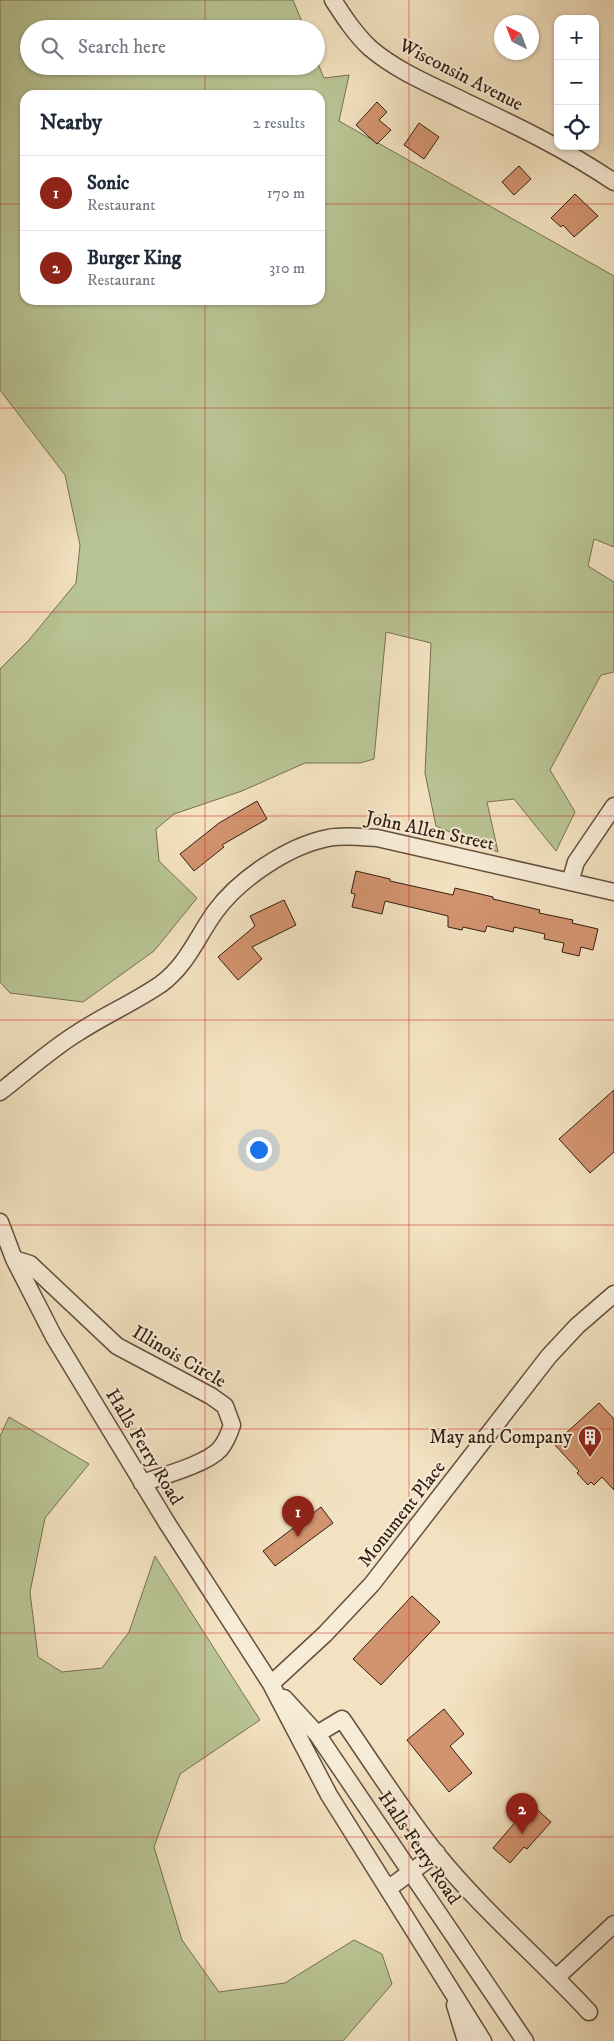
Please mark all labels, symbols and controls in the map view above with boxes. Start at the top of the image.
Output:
north arrow [494,15,539,60]
map controls [554,15,599,150]
button: + [554,15,599,60]
search box [20,20,325,75]
street label: Wisconsin Avenue [394,33,527,116]
icon: search [38,34,66,62]
text: Search here [78,36,166,59]
button: − [554,60,599,105]
button: locate [554,105,599,150]
text: Nearby [40,110,102,136]
text: 2 results [253,113,305,133]
text: Sonic [87,172,129,195]
text: 1 [53,183,59,203]
text: 170 m [267,183,305,203]
text: Restaurant [87,195,155,215]
text: Burger King [87,247,181,270]
text: 2 [52,258,60,278]
text: 310 m [269,258,305,278]
text: Restaurant [87,270,155,290]
street label: John Allen Street [362,806,496,856]
your location [246,1137,272,1163]
street label: Illinois Circle [128,1321,230,1393]
street label: Halls Ferry Road [100,1385,188,1510]
building icon: May and Company [577,1424,603,1458]
place label: May and Company [430,1426,573,1449]
street label: Monument Place [353,1456,451,1572]
pin: 1 [282,1496,314,1537]
street label: Halls Ferry Road [373,1787,466,1909]
pin: 2 [506,1793,538,1834]

